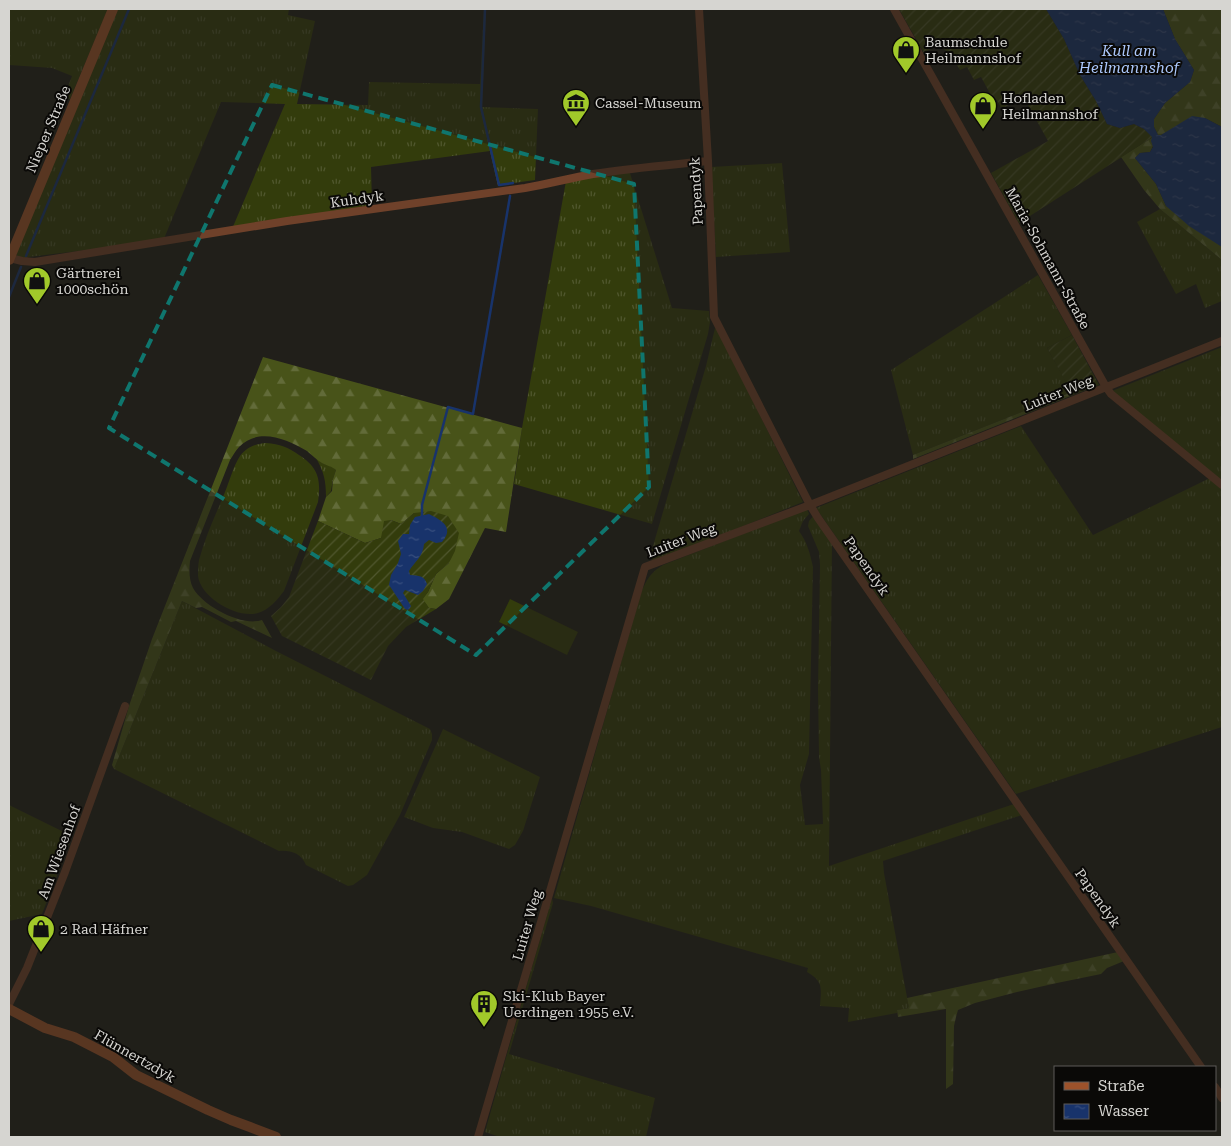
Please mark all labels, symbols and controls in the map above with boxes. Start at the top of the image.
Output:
place label: Baumschule Heilmannshof [925,34,1022,66]
shop icon: Baumschule Heilmannshof [891,35,921,74]
water label: Kull am Heilmannshof [1078,42,1181,77]
street label: Nieper Straße [22,83,74,175]
museum icon: Cassel-Museum [561,88,591,127]
place label: Hofladen Heilmannshof [1002,90,1099,122]
shop icon: Hofladen Heilmannshof [968,91,998,130]
place label: Cassel-Museum [595,95,702,111]
street label: Papendyk [686,156,706,225]
street label: Maria-Sohmann-Straße [1002,184,1094,332]
street label: Kuhdyk [329,187,385,211]
place label: Gärtnerei 1000schön [56,265,128,297]
shop icon: Gärtnerei 1000schön [22,266,52,305]
street label: Luiter Weg [1021,372,1095,414]
street label: Luiter Weg [644,519,718,561]
street label: Papendyk [841,533,893,599]
street label: Am Wiesenhof [35,802,84,901]
street label: Papendyk [1072,865,1124,931]
street label: Luiter Weg [509,888,545,962]
shop icon: 2 Rad Häfner [26,914,56,953]
place label: 2 Rad Häfner [60,921,148,937]
place label: Ski-Klub Bayer Uerdingen 1955 e.V. [503,988,634,1020]
building icon: Ski-Klub Bayer Uerdingen 1955 e.V. [469,989,499,1028]
street label: Flünnertzdyk [91,1026,179,1086]
legend [1054,1066,1216,1131]
text: Straße [1098,1077,1145,1095]
text: Wasser [1098,1102,1149,1120]

